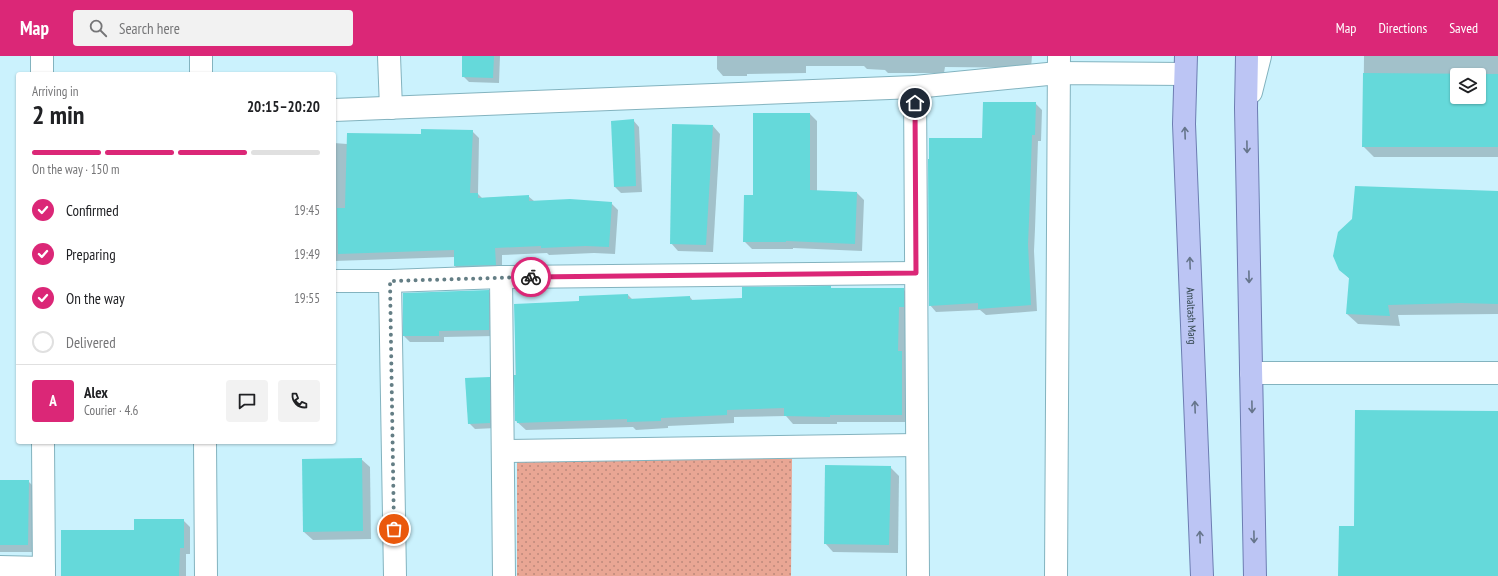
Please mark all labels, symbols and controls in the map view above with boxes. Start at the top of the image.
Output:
search box [73,10,353,46]
text: Map [20,16,49,40]
icon: search [87,17,109,39]
text: Search here [119,19,180,38]
text: Map [1336,19,1356,37]
text: Directions [1378,19,1427,37]
text: Saved [1449,19,1478,37]
map controls [1450,68,1486,104]
button: layers [1450,68,1486,104]
text: Arriving in [32,83,79,100]
pin [898,86,932,120]
icon: home [904,92,926,114]
text: 20:15–20:20 [247,97,320,116]
text: 2 min [32,98,85,131]
one-way arrow [1181,127,1188,140]
one-way arrow [1243,140,1251,153]
text: On the way · 150 m [32,161,119,178]
icon: check [32,199,54,221]
text: Confirmed [66,201,119,220]
text: 19:45 [294,202,320,219]
icon: check [32,243,54,265]
text: Preparing [66,245,116,264]
text: 19:49 [294,246,320,263]
courier [511,257,551,297]
one-way arrow [1186,257,1193,270]
icon: bike [520,266,542,288]
one-way arrow [1246,270,1253,283]
icon: check [32,287,54,309]
street label: Amaltash Marg [1184,287,1200,345]
text: On the way [66,289,125,308]
text: 19:55 [294,290,320,307]
text: Delivered [66,333,116,352]
button: chat [226,380,268,422]
button: phone [278,380,320,422]
text: Alex [84,383,108,402]
text: A [49,391,57,410]
one-way arrow [1248,400,1256,413]
one-way arrow [1192,401,1199,414]
text: Courier · 4.6 [84,402,138,419]
pin [377,512,411,546]
icon: bag [383,518,405,540]
one-way arrow [1250,530,1258,543]
one-way arrow [1197,531,1204,544]

